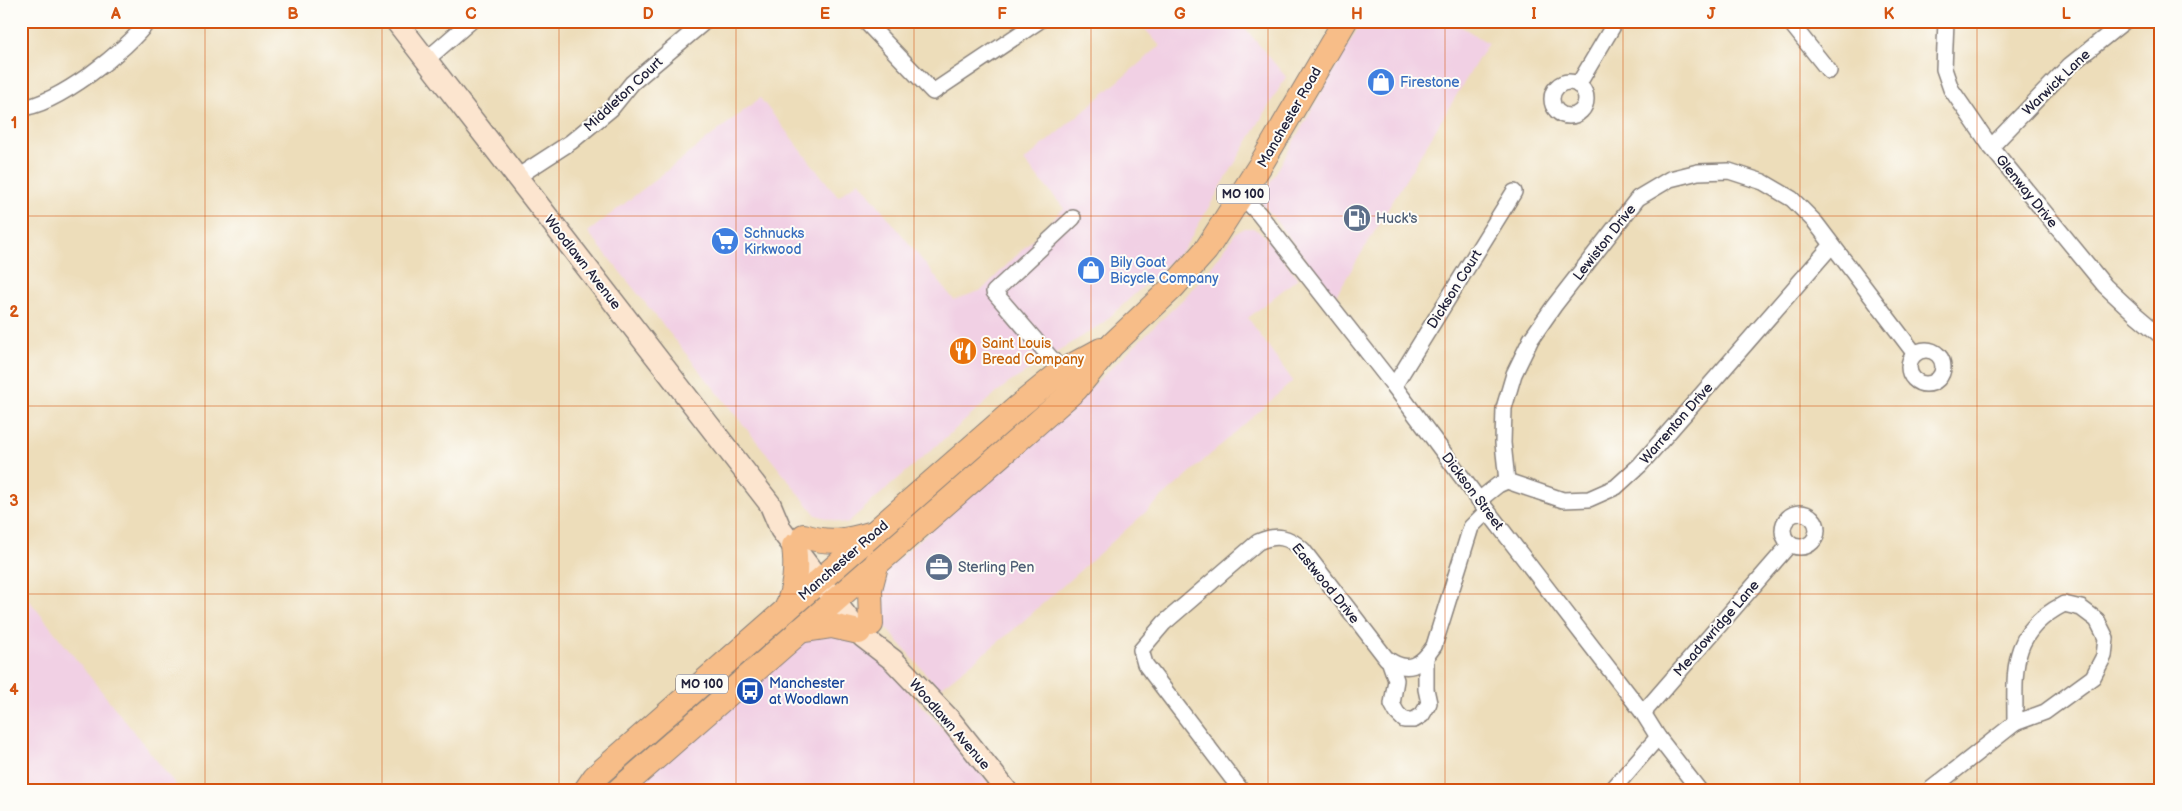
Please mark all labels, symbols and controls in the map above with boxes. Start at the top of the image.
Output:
text: A [110,5,121,24]
text: B [287,5,299,24]
text: C [465,5,477,24]
text: D [642,5,654,24]
text: E [820,5,830,24]
text: F [997,5,1007,24]
text: G [1174,5,1186,24]
text: H [1351,5,1363,24]
text: I [1531,5,1537,24]
text: J [1707,5,1716,24]
text: K [1884,5,1895,24]
text: L [2061,5,2071,24]
street label: Warwick Lane [2019,46,2094,119]
street label: Middleton Court [580,53,667,135]
street label: Manchester Road [1254,64,1325,171]
shop icon: Firestone [1366,67,1396,97]
place label: Firestone [1400,74,1460,91]
text: 1 [11,114,17,133]
street label: Glenway Drive [1992,151,2061,231]
road number: MO 100 [1217,184,1269,203]
street label: Lewiston Drive [1569,201,1639,284]
fuel station icon: Huck's [1342,203,1372,233]
place label: Huck's [1376,210,1418,227]
street label: Woodlawn Avenue [541,212,625,313]
place label: Schnucks Kirkwood [744,225,805,258]
supermarket icon: Schnucks Kirkwood [710,226,740,256]
street label: Dickson Court [1424,246,1486,332]
place label: Bily Goat Bicycle Company [1110,254,1219,287]
shop icon: Bily Goat Bicycle Company [1076,255,1106,285]
text: 2 [9,303,19,322]
place label: Saint Louis Bread Company [982,335,1085,368]
restaurant icon: Saint Louis Bread Company [948,336,978,366]
street label: Warrenton Drive [1636,379,1716,468]
street label: Dickson Street [1438,449,1508,534]
text: 3 [9,492,19,511]
street label: Manchester Road [795,517,892,604]
street label: Eastwood Drive [1288,540,1363,627]
office icon: Sterling Pen [924,552,954,582]
place label: Sterling Pen [958,559,1034,576]
street label: Meadowridge Lane [1670,577,1763,680]
road number: MO 100 [676,674,728,694]
place label: Manchester at Woodlawn [769,675,849,708]
street label: Woodlawn Avenue [906,675,994,773]
bus stop icon: Manchester at Woodlawn [735,676,765,706]
text: 4 [9,681,19,700]

